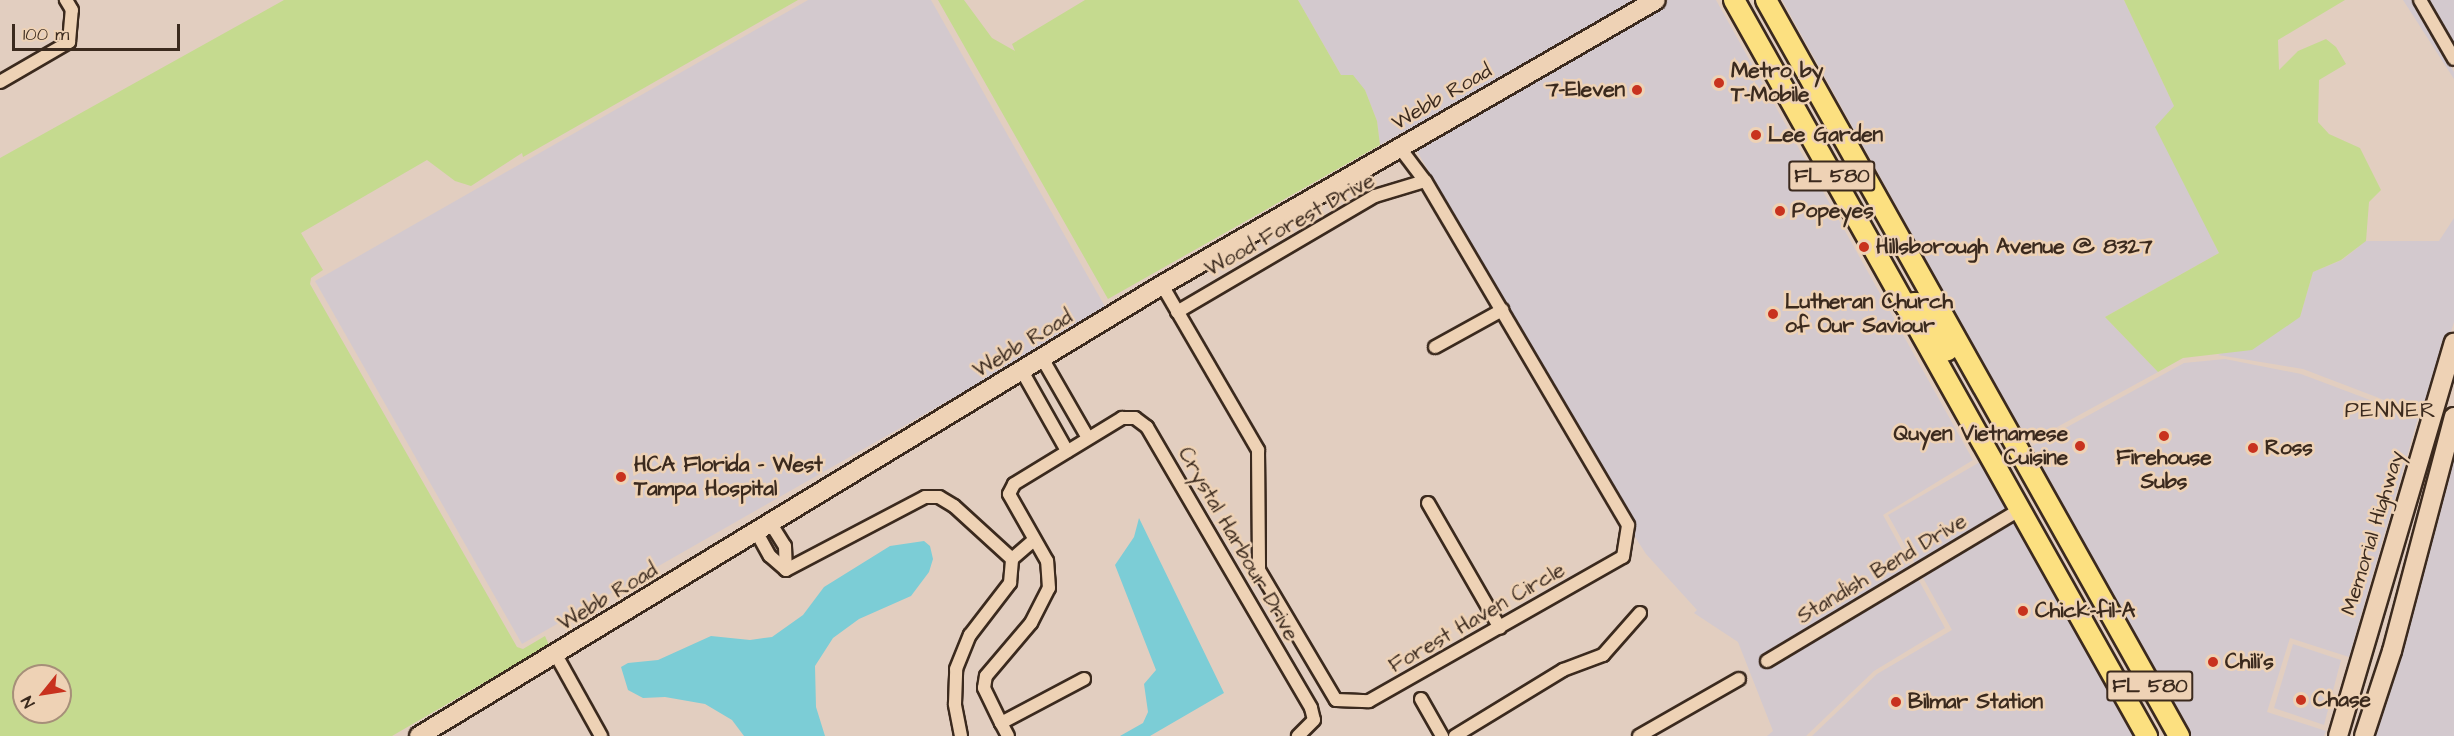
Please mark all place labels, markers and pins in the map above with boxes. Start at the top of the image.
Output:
place label: Metro by T-Mobile [1731,58,1823,108]
marker: Metro by T-Mobile [1712,76,1726,90]
place label: 7-Eleven [1546,77,1625,103]
marker: 7-Eleven [1630,83,1644,97]
place label: Lee Garden [1768,122,1883,148]
marker: Lee Garden [1749,128,1763,142]
place label: Popeyes [1792,198,1874,224]
marker: Popeyes [1773,204,1787,218]
place label: Hillsborough Avenue @ 8327 [1876,234,2153,260]
marker: Hillsborough Avenue @ 8327 [1857,240,1871,254]
place label: Lutheran Church of Our Saviour [1785,289,1953,339]
marker: Lutheran Church of Our Saviour [1766,307,1780,321]
place label: Quyen Vietnamese Cuisine [1894,421,2068,471]
marker: Firehouse Subs [2157,429,2171,443]
place label: Ross [2265,435,2313,461]
marker: Quyen Vietnamese Cuisine [2073,439,2087,453]
marker: Ross [2246,441,2260,455]
place label: Firehouse Subs [2116,445,2212,495]
place label: HCA Florida - West Tampa Hospital [634,452,823,502]
marker: HCA Florida - West Tampa Hospital [612,468,630,486]
place label: Chick-fil-A [2035,598,2135,624]
marker: Chick-fil-A [2016,604,2030,618]
place label: Chili's [2225,649,2274,675]
marker: Chili's [2206,655,2220,669]
place label: Chase [2313,687,2371,713]
place label: Bilmar Station [1908,689,2043,715]
marker: Chase [2294,693,2308,707]
marker: Bilmar Station [1889,695,1903,709]

